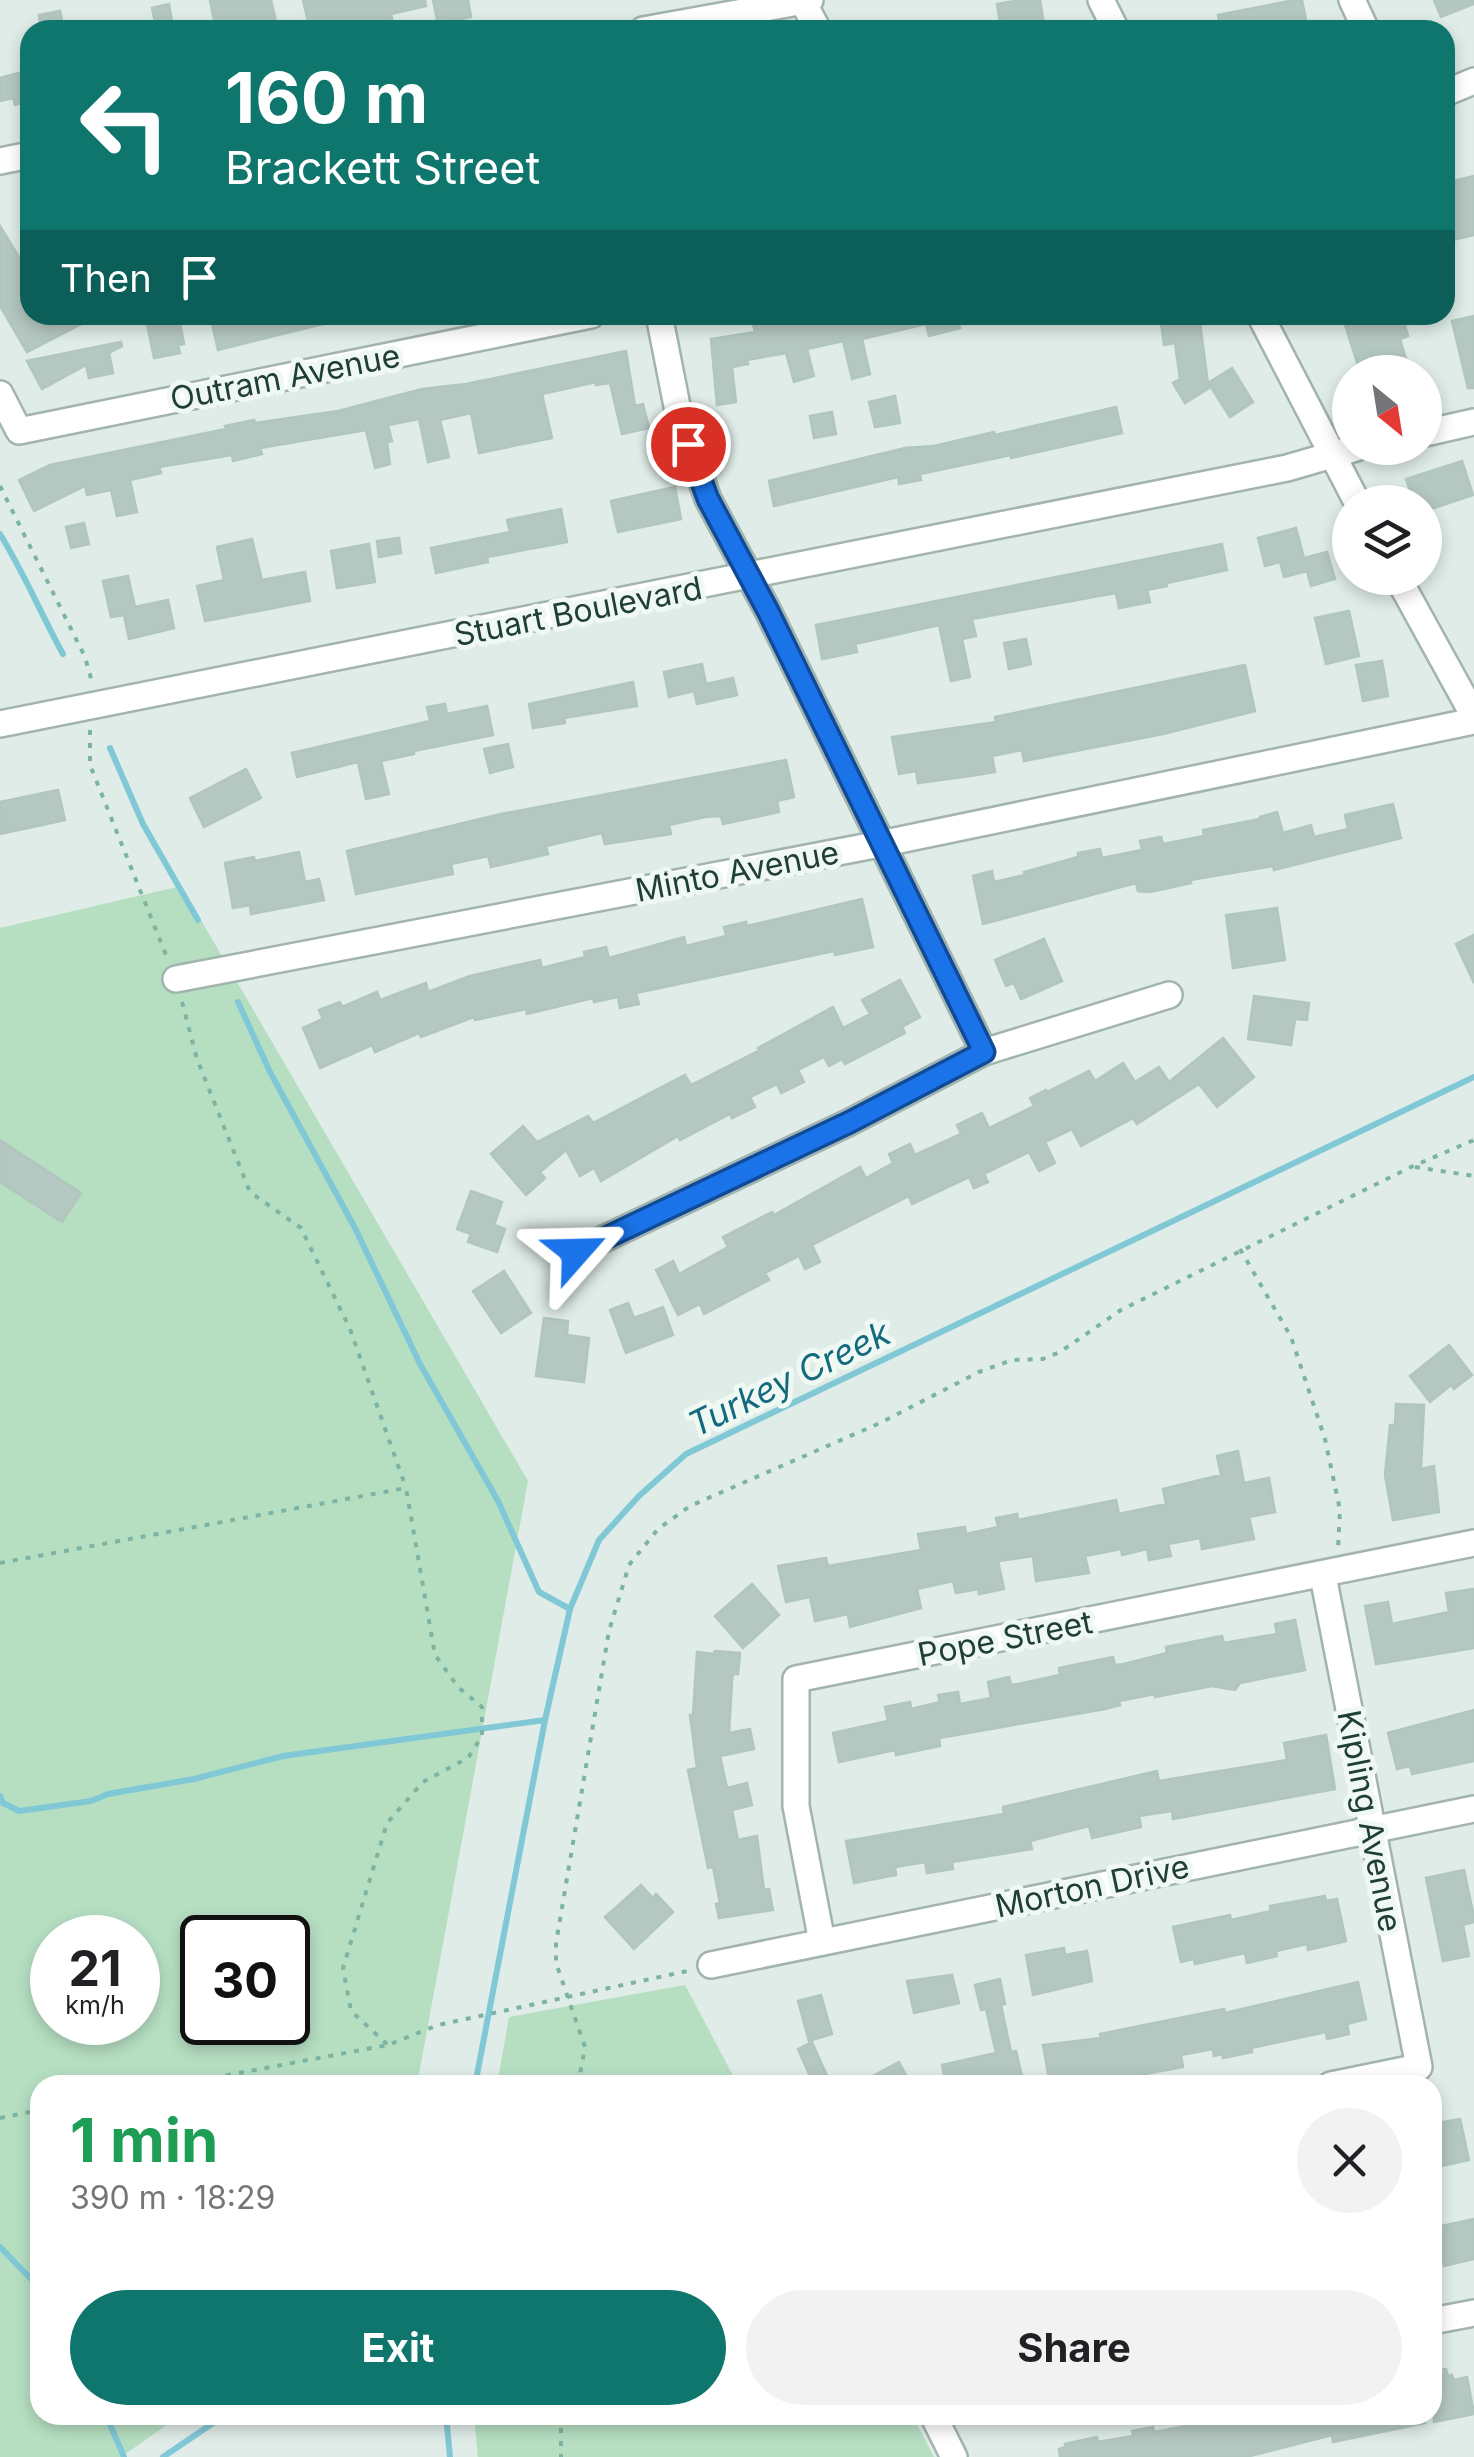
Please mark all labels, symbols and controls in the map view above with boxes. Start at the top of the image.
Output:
text: 160 m [225,55,428,140]
icon: left [60,60,190,190]
text: Brackett Street [225,140,540,195]
icon: arrive [172,250,227,305]
text: Then [60,255,152,301]
street label: Outram Avenue [167,336,403,418]
north arrow [1332,355,1442,465]
map controls [1332,355,1442,595]
pin [646,402,731,487]
icon: arrive [661,417,716,472]
button: layers [1332,485,1442,595]
street label: Stuart Boulevard [451,568,705,654]
street label: Minto Avenue [632,832,842,910]
position arrow [524,1200,628,1304]
water label: Turkey Creek [681,1311,898,1445]
street label: Pope Street [914,1602,1096,1674]
street label: Kipling Avenue [1329,1707,1411,1935]
street label: Morton Drive [991,1846,1193,1926]
speed limit sign: 30 [180,1915,310,2045]
text: 21 [68,1938,122,1998]
text: km/h [65,1990,125,2020]
text: 1 min [70,2104,218,2176]
button: close [1297,2108,1402,2213]
text: 390 m · 18:29 [70,2178,275,2217]
button: Exit [70,2290,726,2405]
button: Share [746,2290,1402,2405]

